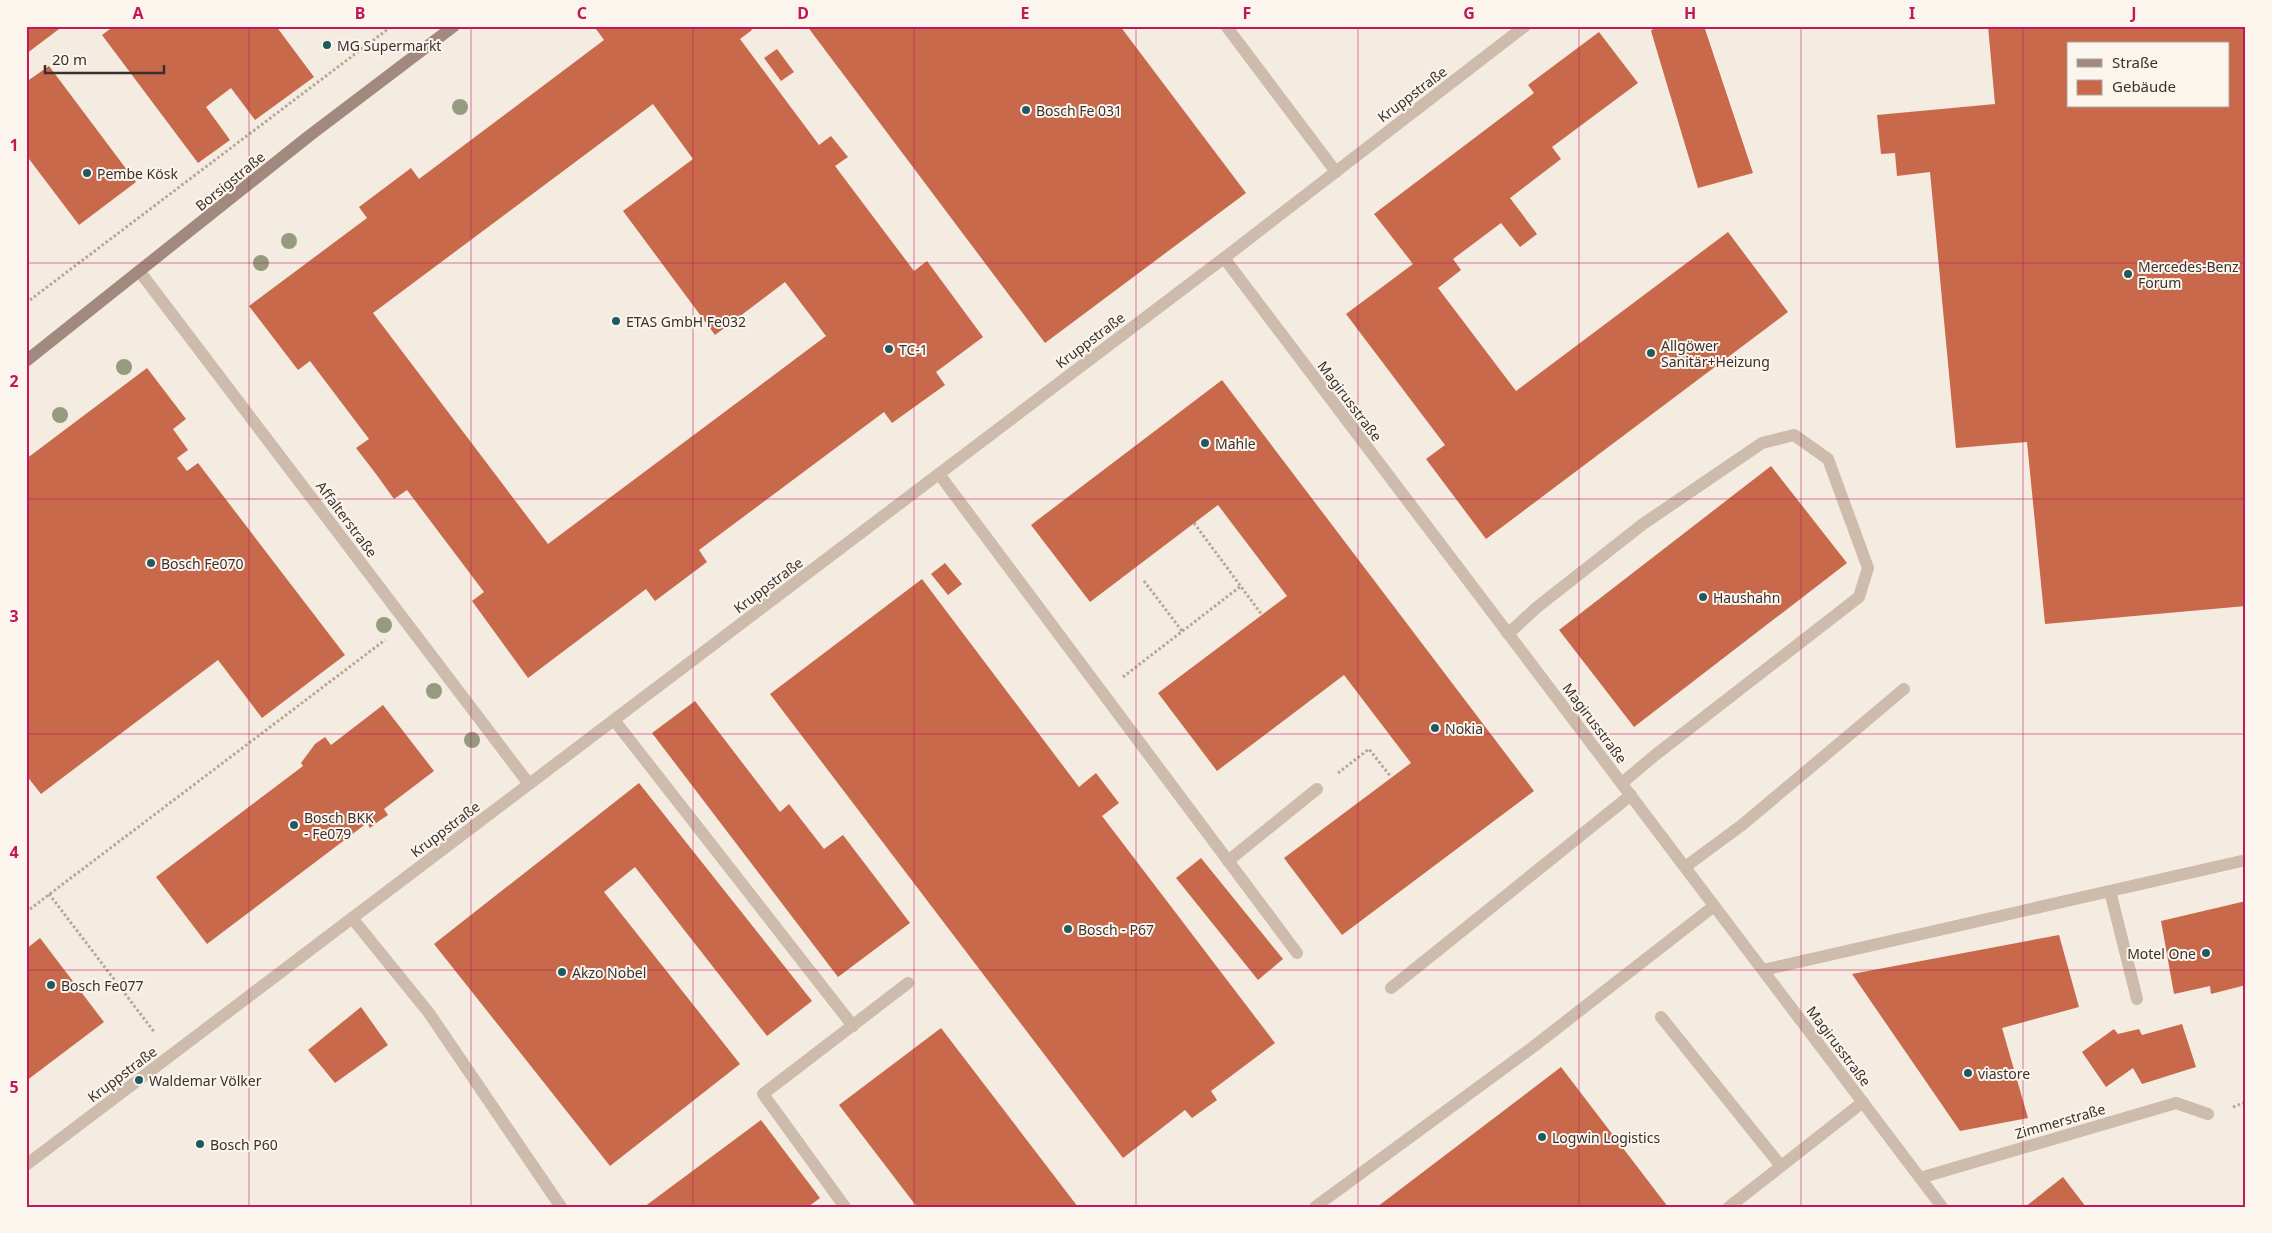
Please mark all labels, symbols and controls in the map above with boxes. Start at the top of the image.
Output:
text: A [132,2,144,24]
text: B [355,2,365,24]
text: C [577,2,587,24]
text: D [797,2,809,24]
text: E [1021,2,1030,24]
text: F [1243,2,1251,24]
text: G [1463,2,1475,24]
text: H [1684,2,1696,24]
text: I [1909,2,1915,24]
text: J [2129,2,2137,24]
place label: MG Supermarkt [337,36,441,55]
marker: MG Supermarkt [321,39,333,51]
scale bar [45,42,164,74]
legend [2067,42,2230,108]
text: 20 m [52,49,87,69]
text: Straße [2112,52,2158,72]
street label: Kruppstraße [1373,62,1451,126]
text: Gebäude [2112,76,2176,96]
place label: Bosch Fe 031 [1036,101,1122,120]
marker: Bosch Fe 031 [1020,104,1032,116]
text: 1 [9,134,19,156]
street label: Borsigstraße [191,147,269,215]
place label: Pembe Kösk [97,164,178,183]
marker: Pembe Kösk [81,167,93,179]
place label: Mercedes-Benz Forum [2138,257,2239,292]
marker: Mercedes-Benz Forum [2122,268,2134,280]
street label: Kruppstraße [1051,308,1129,372]
place label: ETAS GmbH Fe032 [626,312,746,331]
marker: ETAS GmbH Fe032 [610,315,622,327]
place label: Allgöwer Sanitär+Heizung [1661,336,1770,371]
place label: TC-1 [899,340,928,359]
marker: TC-1 [883,343,895,355]
marker: Allgöwer Sanitär+Heizung [1645,347,1657,359]
street label: Magirusstraße [1314,357,1386,445]
text: 2 [9,370,19,392]
place label: Mahle [1215,434,1256,453]
marker: Mahle [1199,437,1211,449]
street label: Affalterstraße [312,477,382,561]
street label: Kruppstraße [729,553,807,617]
place label: Bosch Fe070 [161,554,243,573]
marker: Bosch Fe070 [145,557,157,569]
place label: Haushahn [1713,588,1780,607]
marker: Haushahn [1697,591,1709,603]
text: 3 [9,605,19,627]
street label: Magirusstraße [1559,679,1631,767]
place label: Nokia [1445,719,1483,738]
marker: Nokia [1429,722,1441,734]
street label: Kruppstraße [406,797,484,861]
place label: Bosch BKK - Fe079 [304,808,374,843]
marker: Bosch BKK - Fe079 [288,819,300,831]
text: 4 [9,841,19,863]
place label: Bosch - P67 [1078,920,1154,939]
marker: Bosch - P67 [1062,923,1074,935]
place label: Motel One [2127,944,2196,963]
marker: Motel One [2200,947,2212,959]
place label: Akzo Nobel [572,963,646,982]
marker: Akzo Nobel [556,966,568,978]
place label: Bosch Fe077 [61,976,143,995]
marker: Bosch Fe077 [45,979,57,991]
street label: Magirusstraße [1803,1002,1875,1090]
street label: Kruppstraße [83,1042,161,1106]
place label: viastore [1978,1064,2030,1083]
marker: viastore [1962,1067,1974,1079]
place label: Waldemar Völker [149,1071,262,1090]
marker: Waldemar Völker [133,1074,145,1086]
text: 5 [9,1076,19,1098]
street label: Zimmerstraße [2013,1099,2108,1143]
place label: Logwin Logistics [1552,1128,1660,1147]
marker: Logwin Logistics [1536,1131,1548,1143]
place label: Bosch P60 [210,1135,278,1154]
marker: Bosch P60 [194,1138,206,1150]

